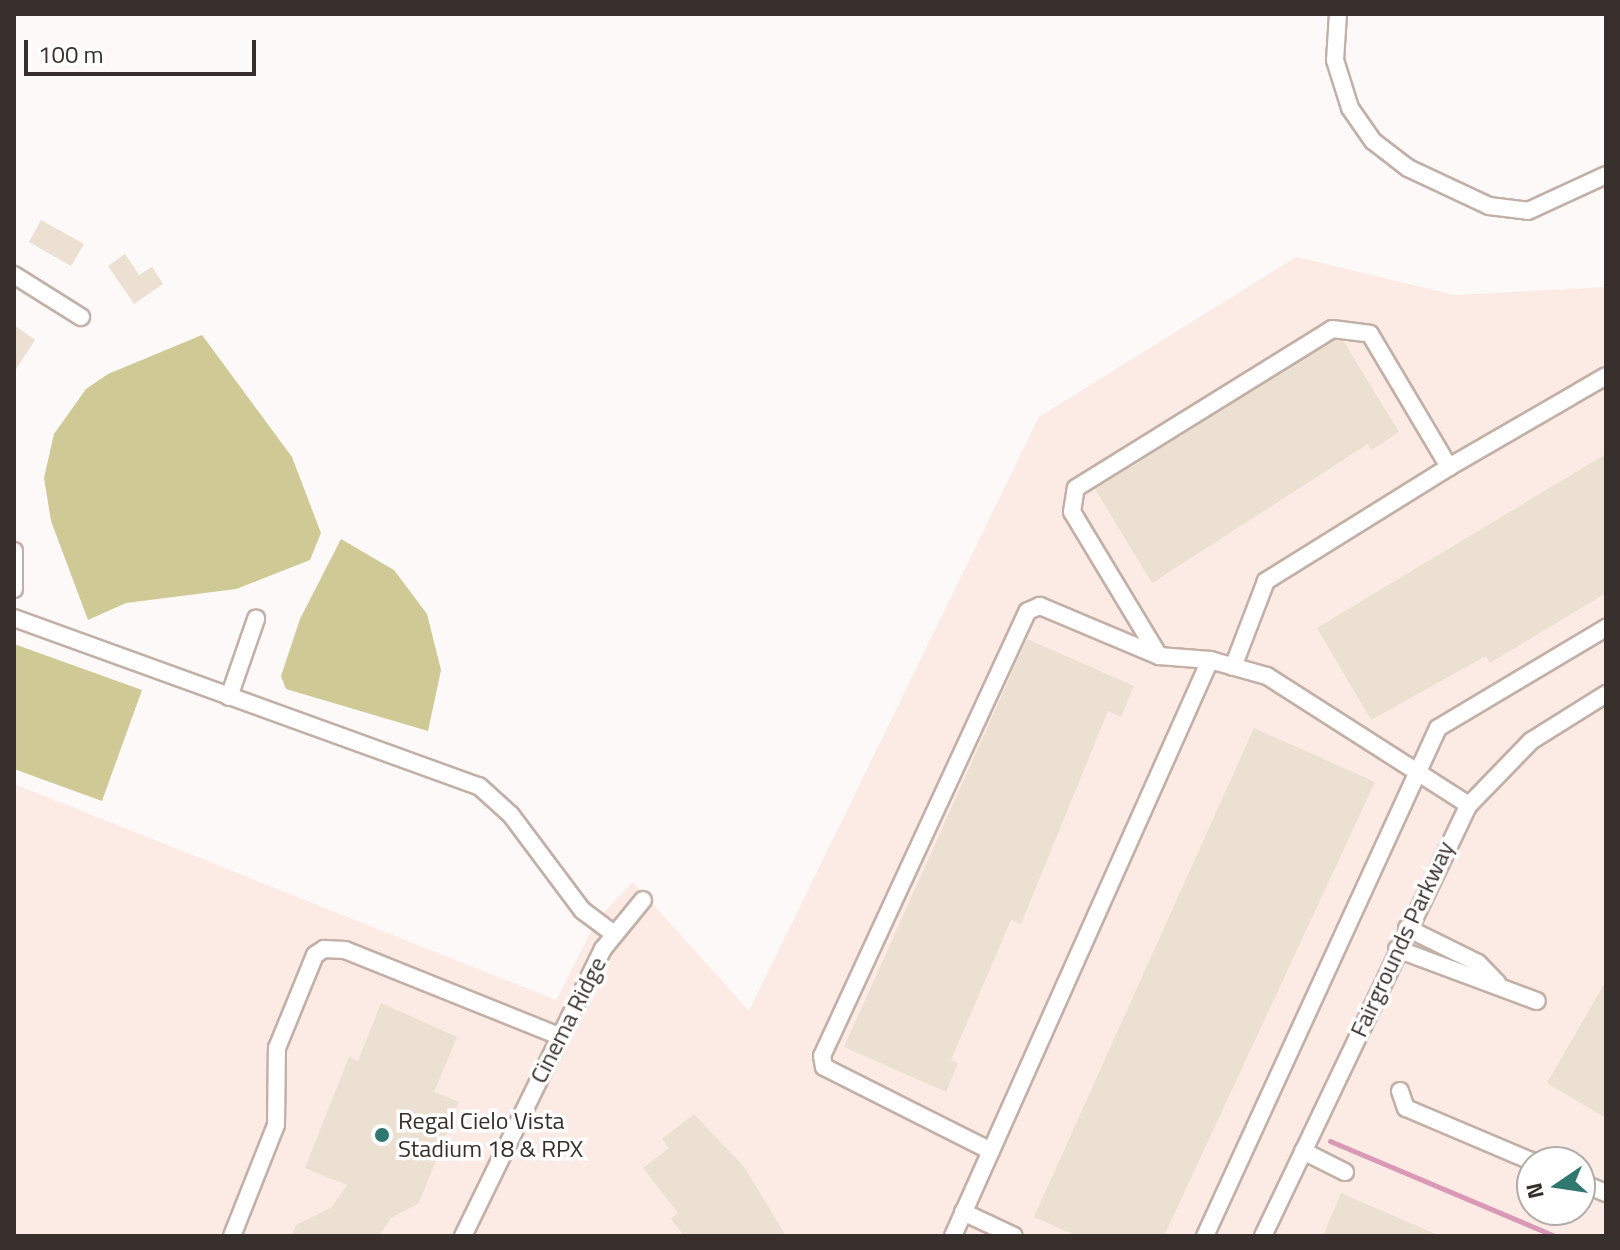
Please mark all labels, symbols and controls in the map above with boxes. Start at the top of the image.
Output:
scale bar [28,24,260,74]
text: 100 m [38,36,104,72]
street label: Fairgrounds Parkway [1344,837,1460,1041]
street label: Cinema Ridge [524,952,612,1088]
place label: Regal Cielo Vista Stadium 18 & RPX [398,1107,583,1163]
marker: Regal Cielo Vista Stadium 18 & RPX [373,1126,391,1144]
north arrow [1516,1146,1596,1226]
text: N [1516,1180,1553,1202]

